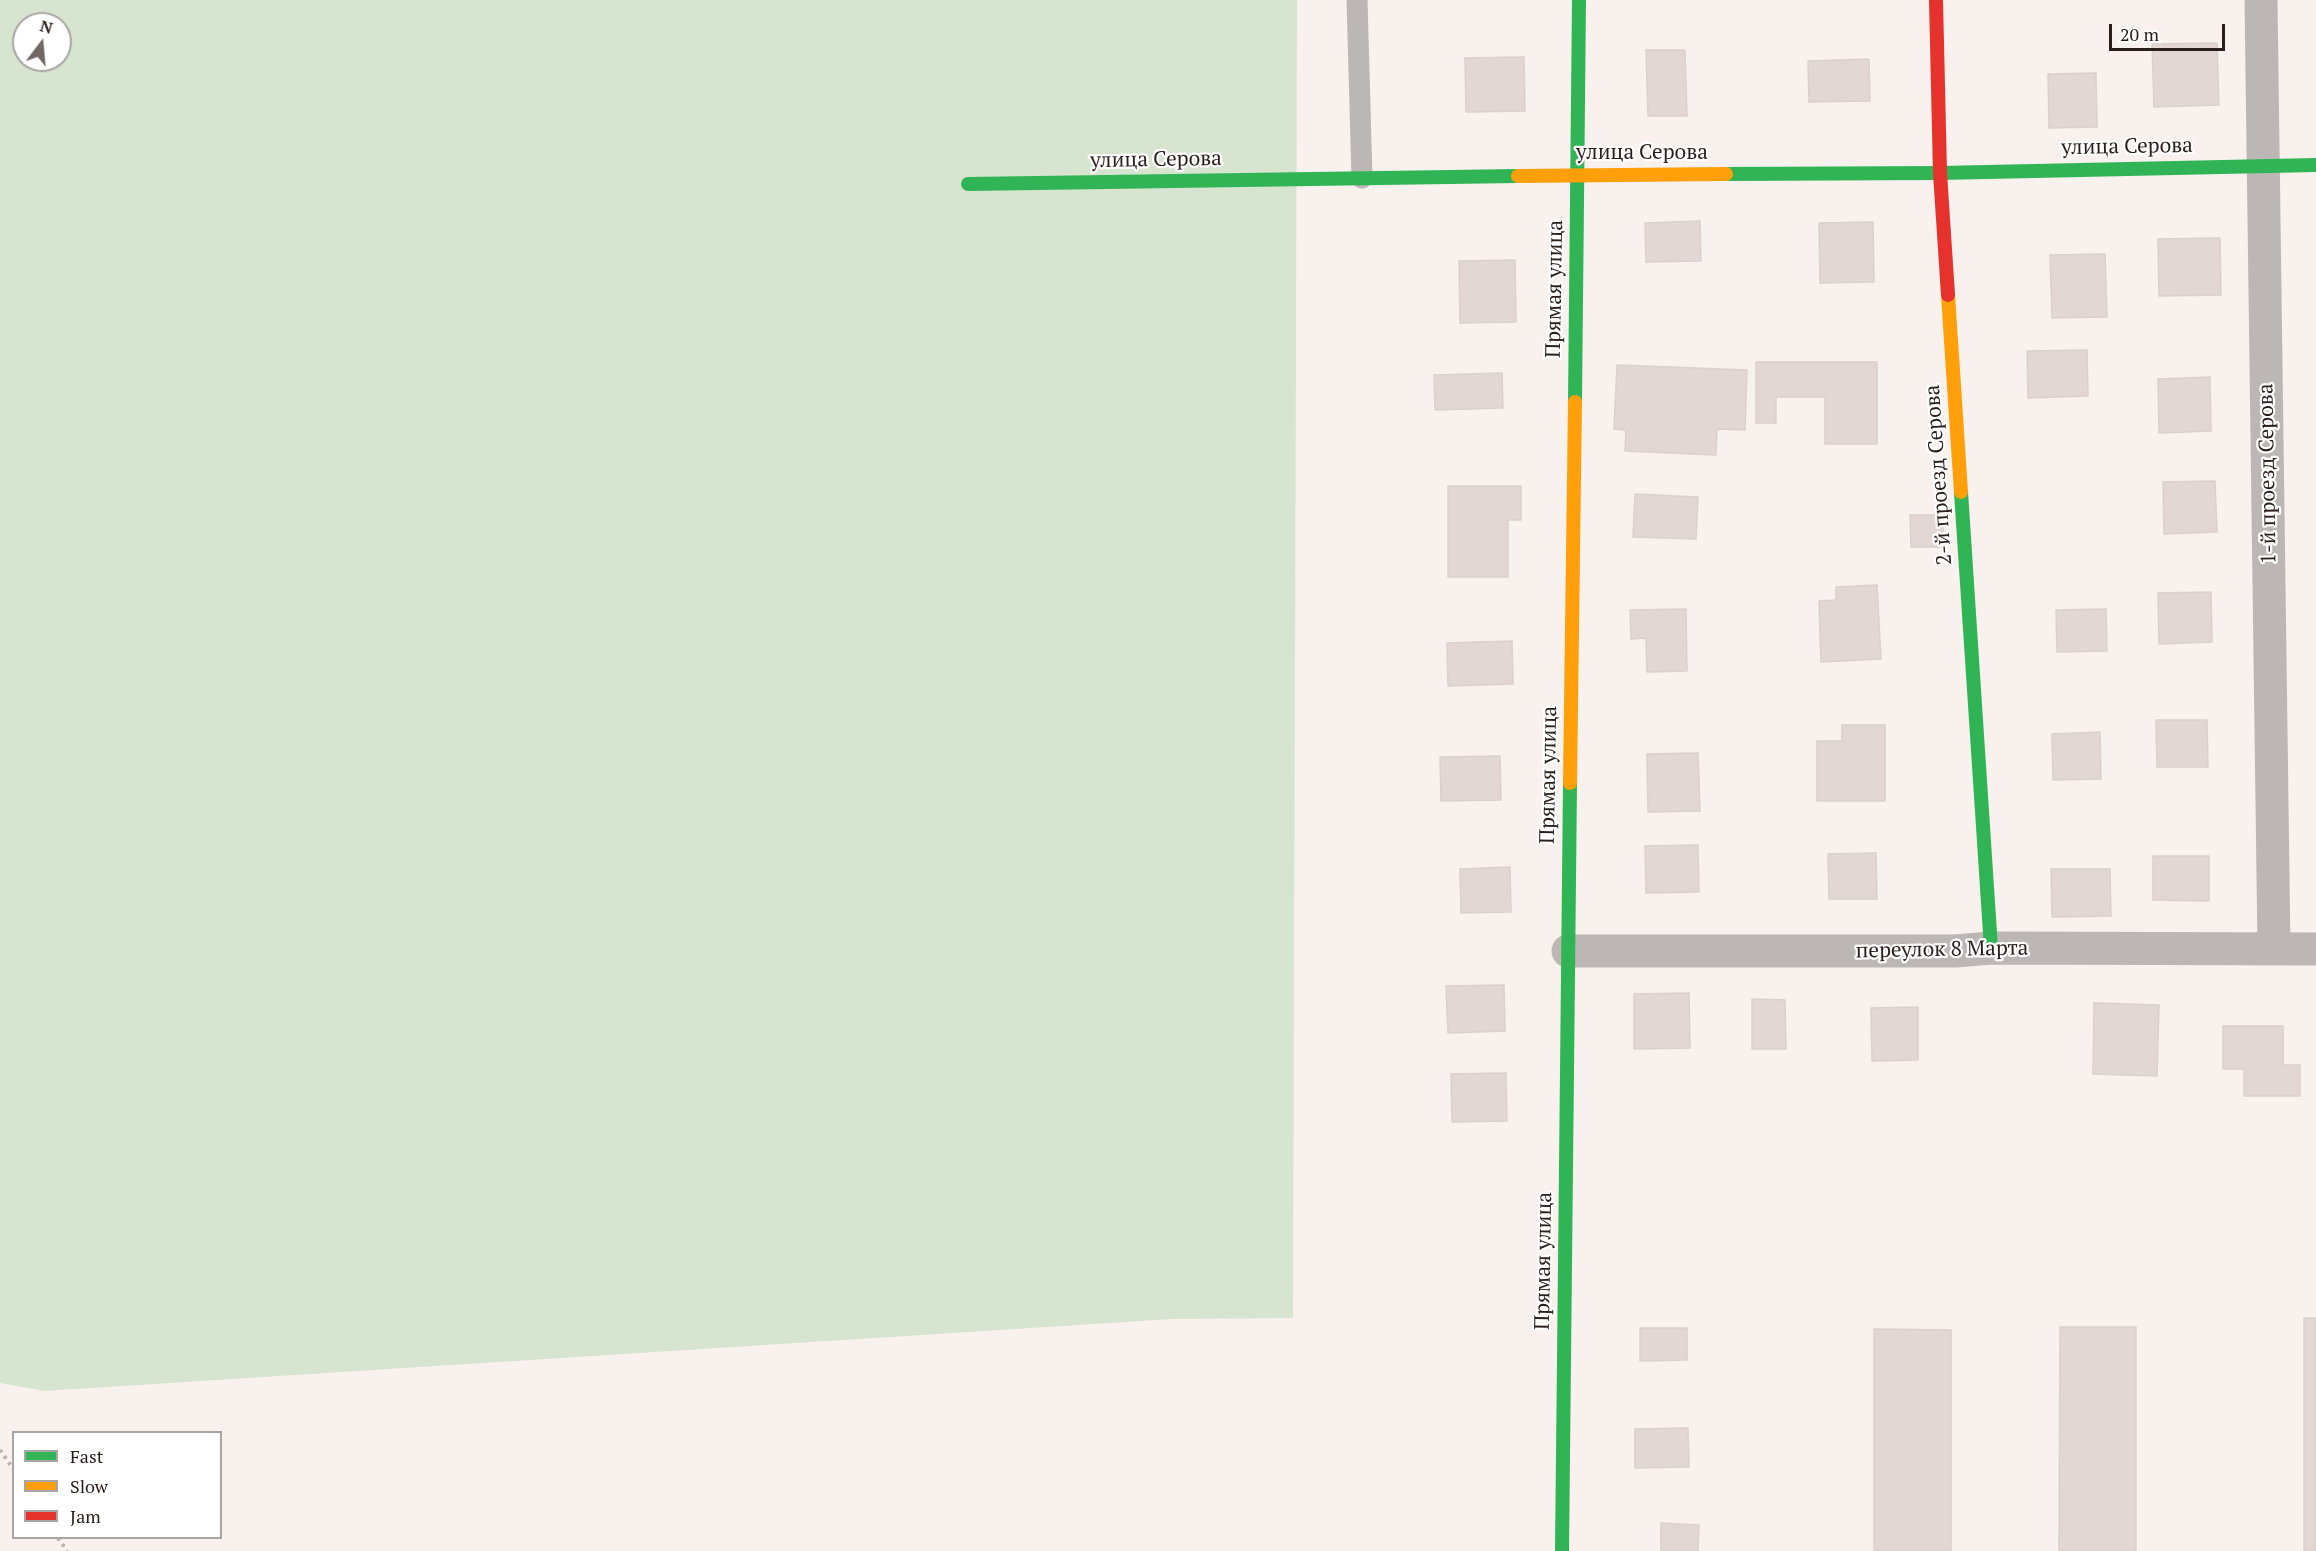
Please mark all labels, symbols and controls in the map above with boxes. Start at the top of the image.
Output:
north arrow [12,12,72,72]
scale bar [2112,12,2228,50]
text: N [38,14,55,39]
text: 20 m [2120,22,2159,46]
street label: улица Серова [2061,133,2193,161]
street label: улица Серова [1576,140,1708,166]
street label: улица Серова [1090,146,1222,174]
street label: Прямая улица [1541,220,1569,358]
street label: 1-й проезд Серова [2254,383,2282,565]
street label: 2-й проезд Серова [1920,384,1958,566]
street label: Прямая улица [1535,706,1563,844]
street label: переулок 8 Марта [1855,936,2029,964]
street label: Прямая улица [1530,1192,1558,1330]
legend [12,1431,222,1539]
text: Fast [70,1444,103,1468]
text: Slow [70,1474,108,1498]
text: Jam [70,1504,101,1528]

